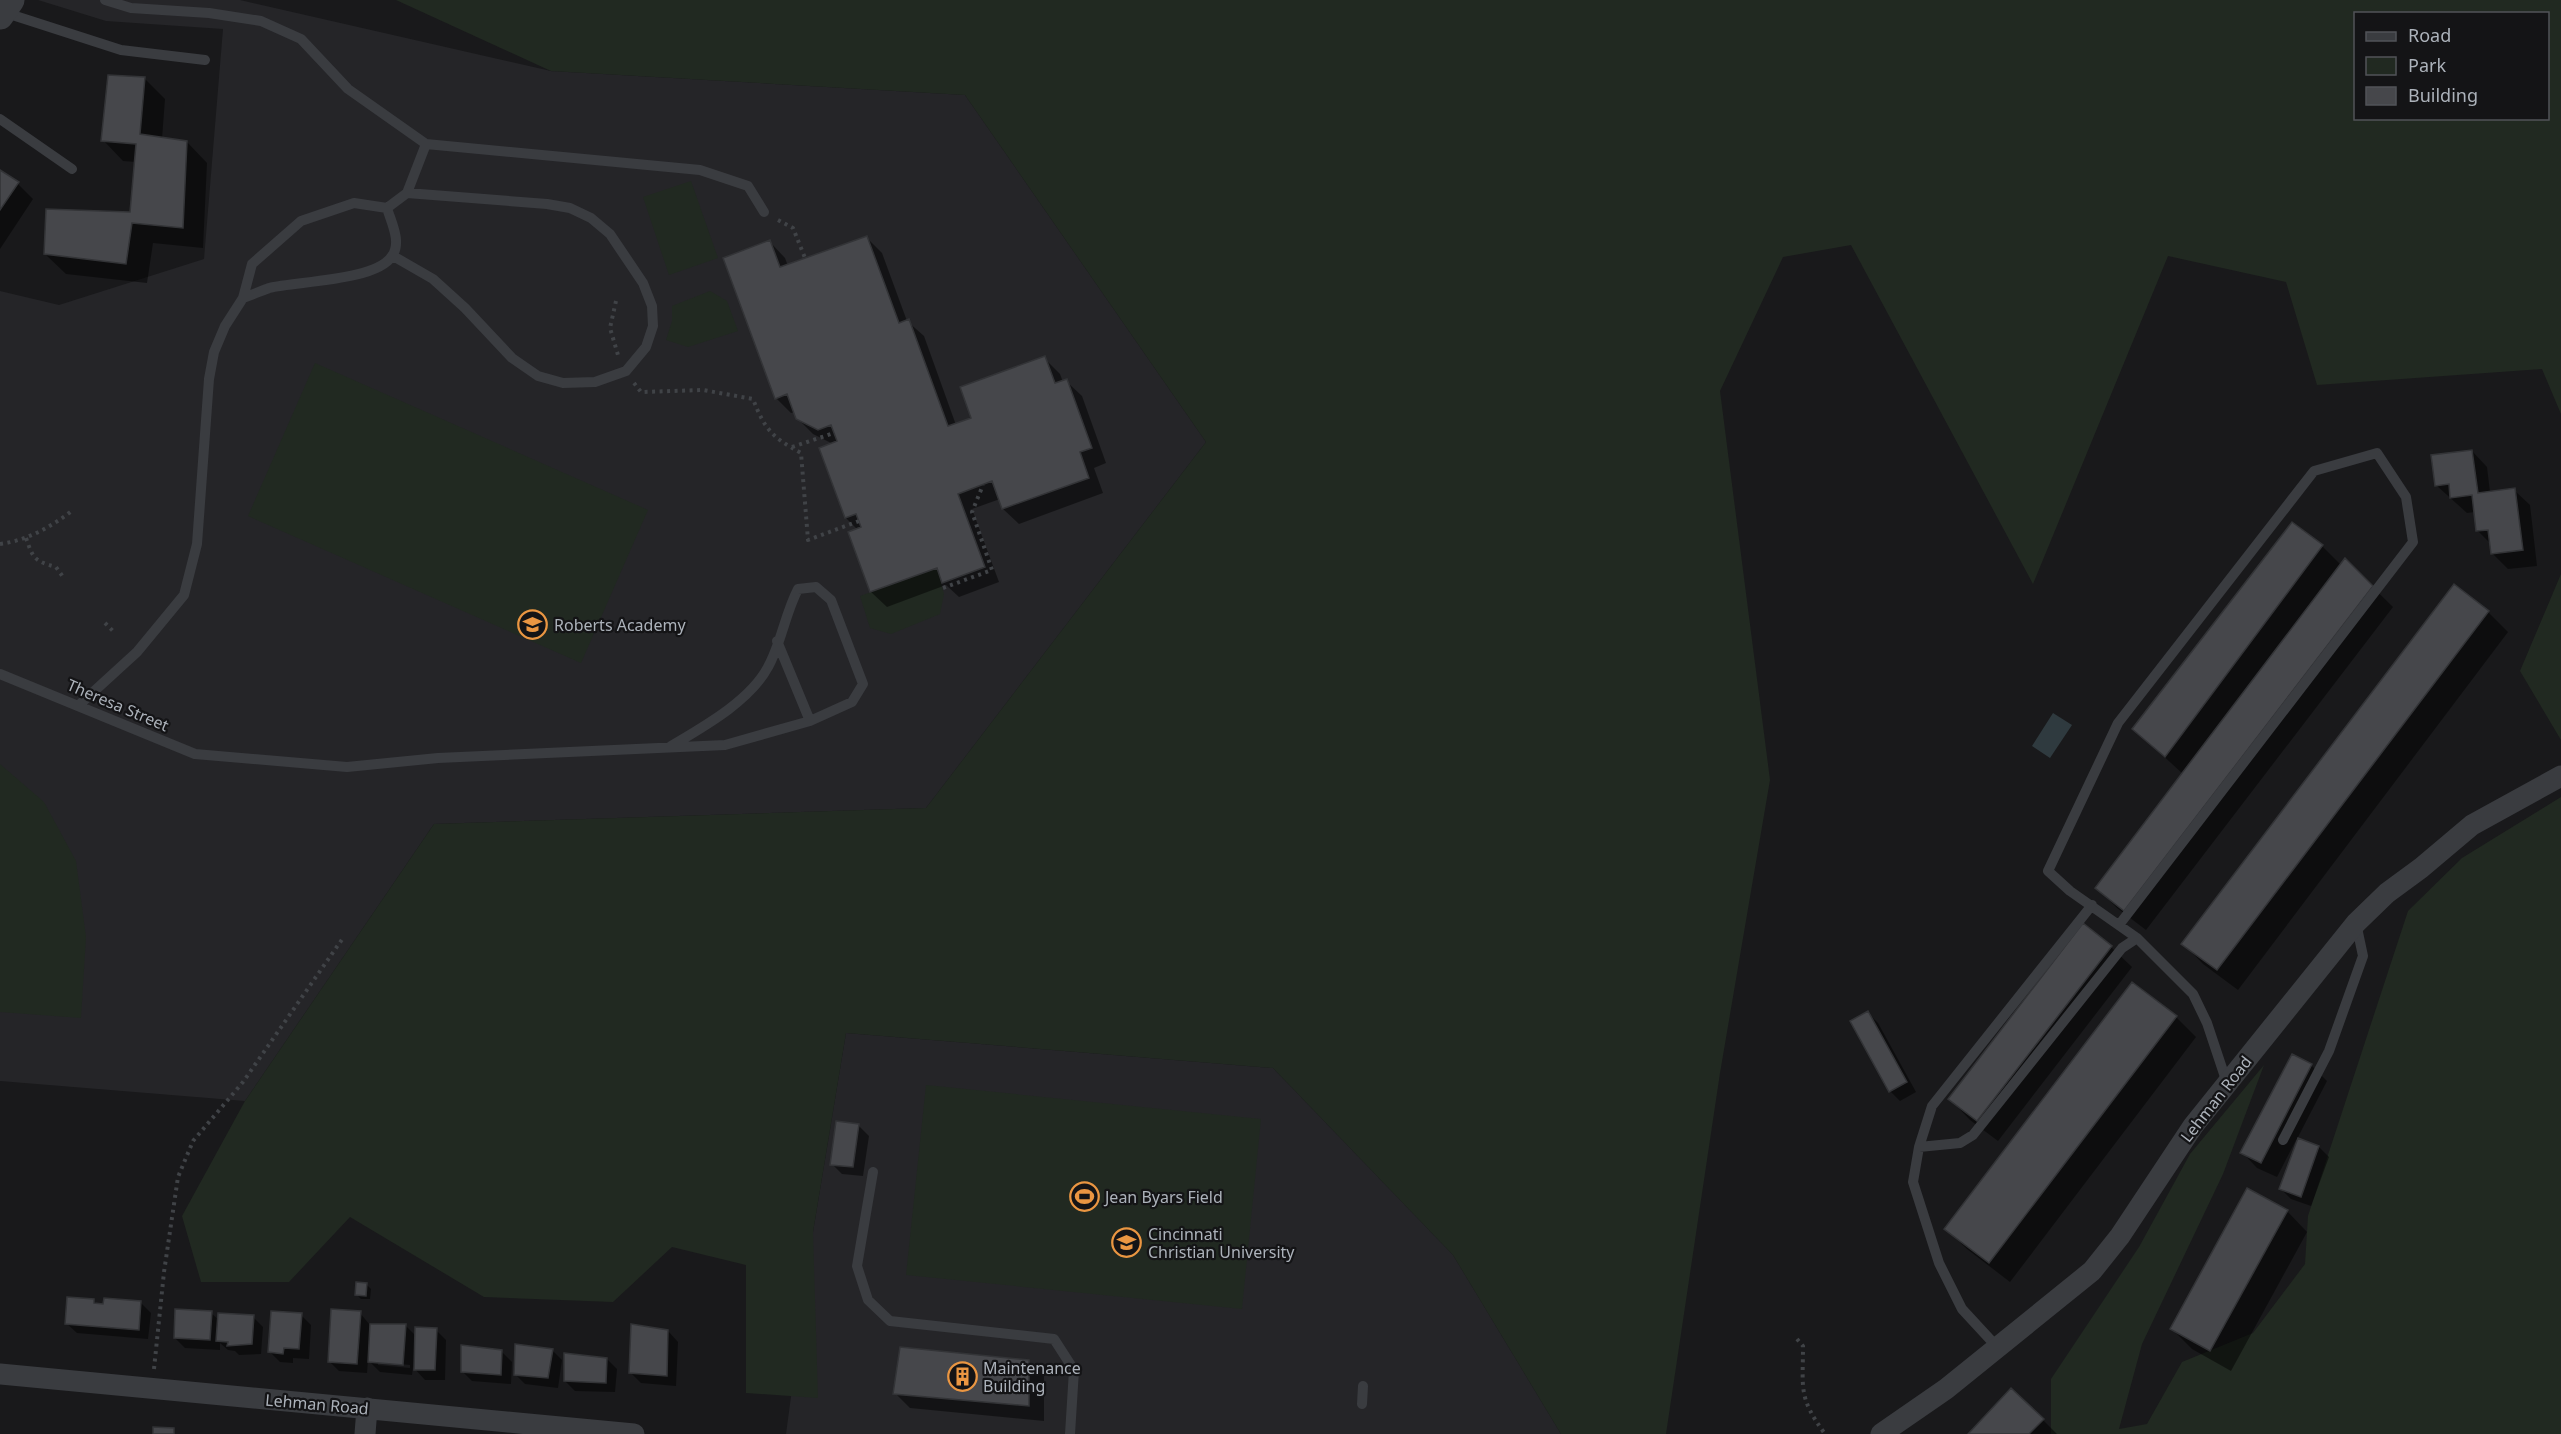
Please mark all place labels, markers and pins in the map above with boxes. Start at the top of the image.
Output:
school or university icon: Roberts Academy [517,609,549,641]
place label: Roberts Academy [554,614,686,636]
sports icon: Jean Byars Field [1068,1181,1100,1213]
place label: Jean Byars Field [1103,1186,1223,1208]
place label: Cincinnati Christian University [1148,1223,1295,1263]
school or university icon: Cincinnati Christian University [1111,1227,1143,1259]
place label: Maintenance Building [983,1357,1081,1397]
building icon: Maintenance Building [946,1361,978,1393]

